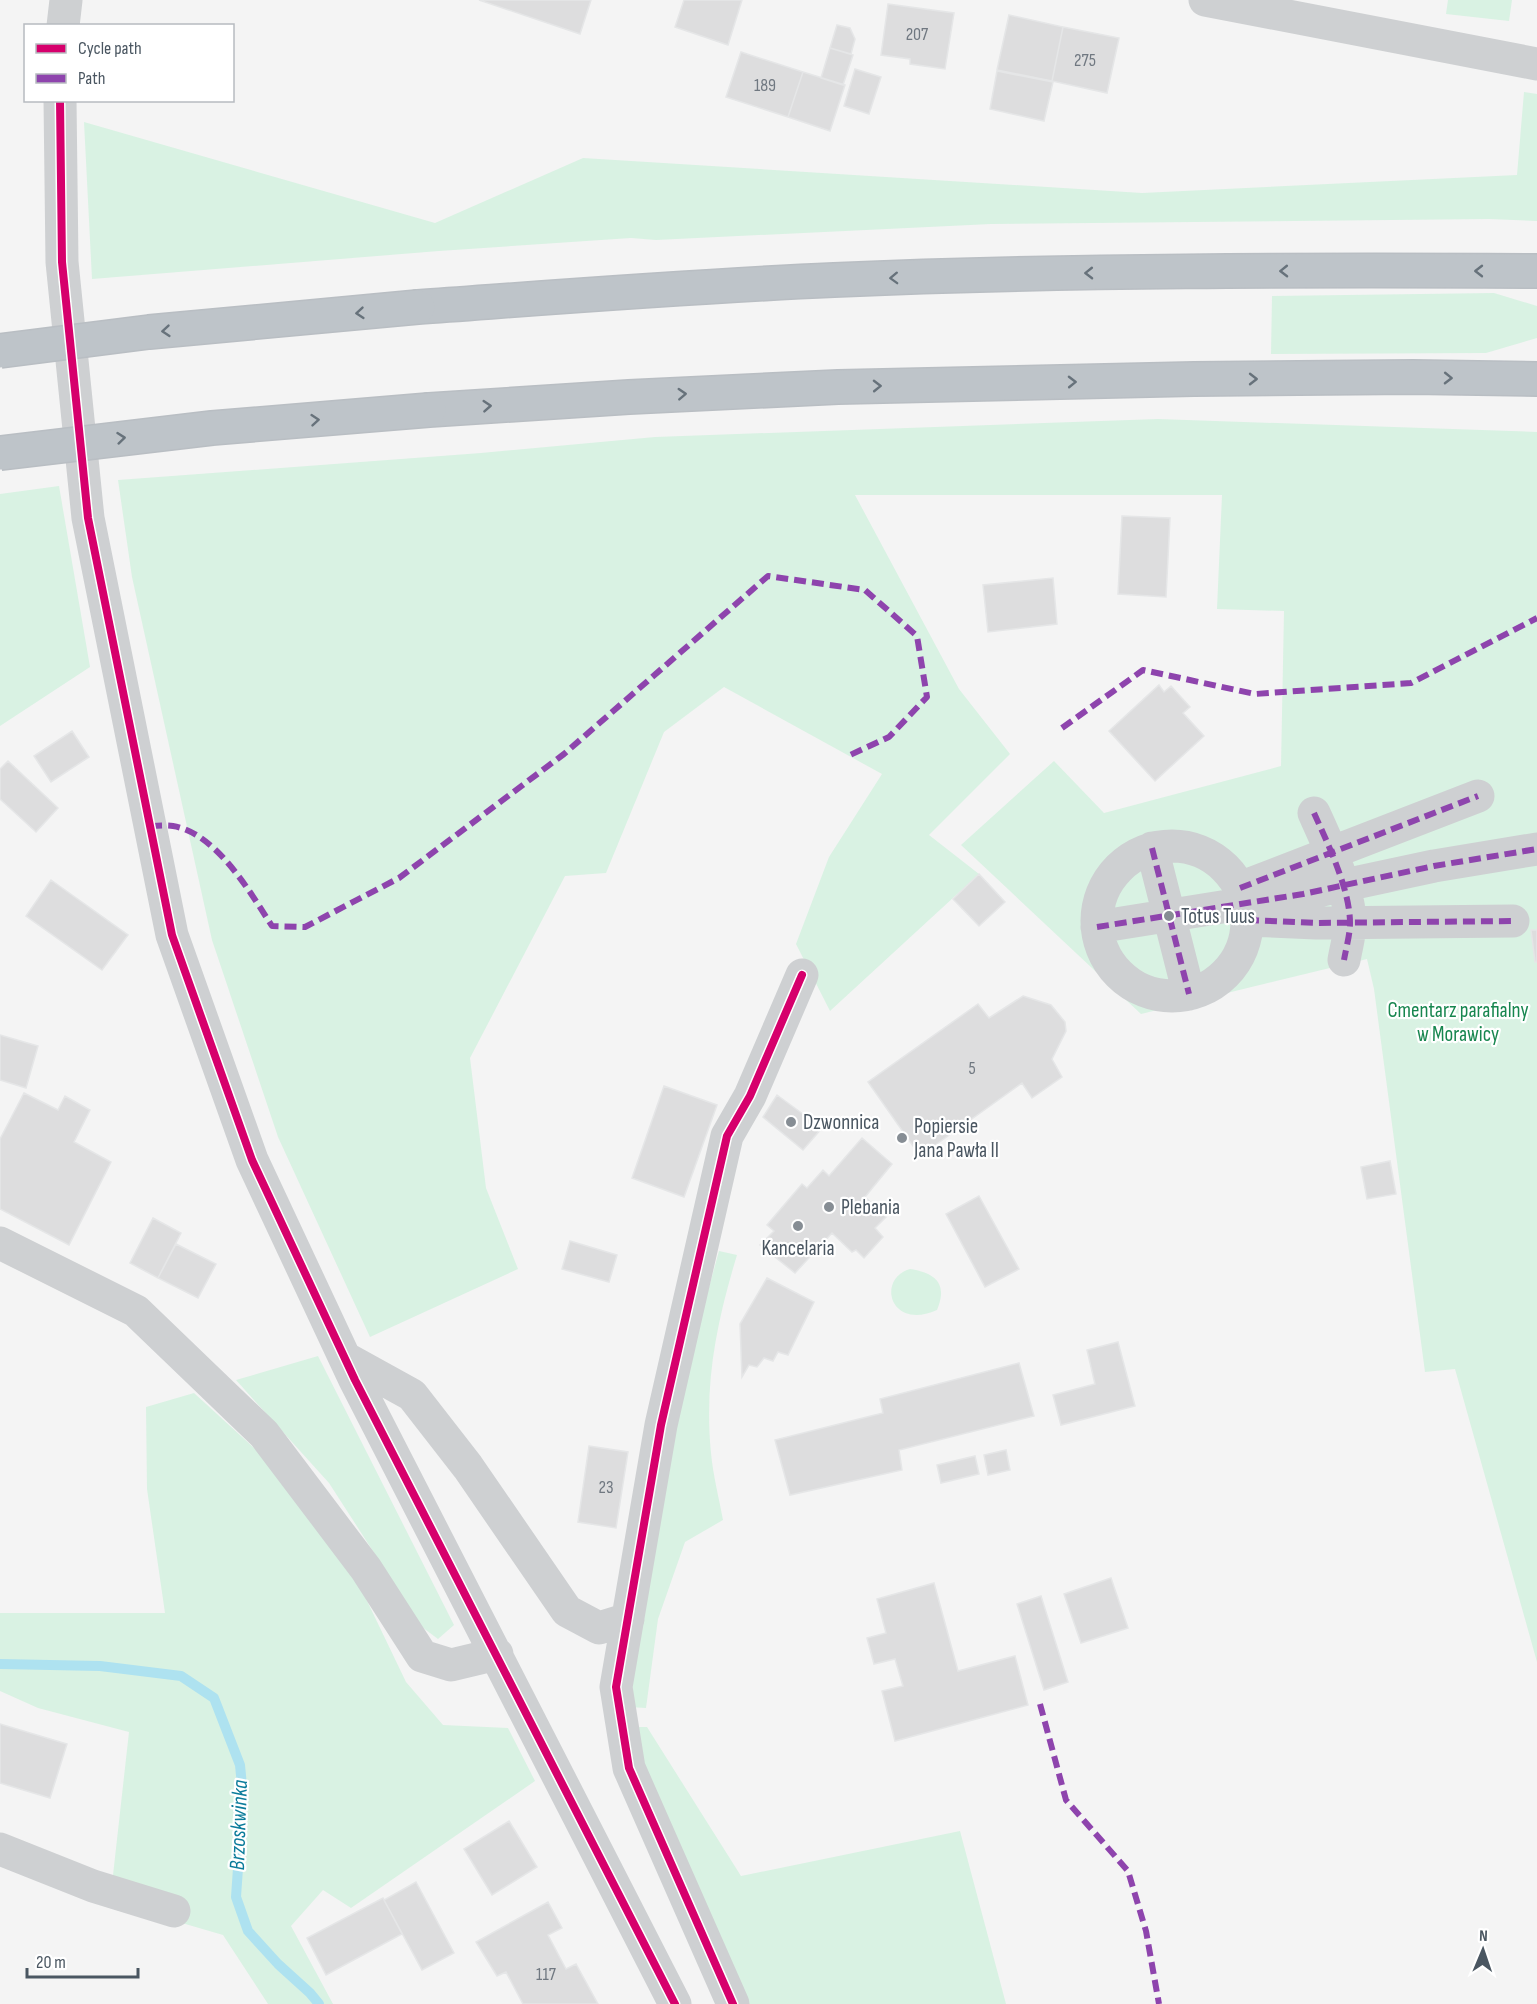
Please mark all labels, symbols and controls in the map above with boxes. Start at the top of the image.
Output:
legend [24,24,234,102]
house number: 207 [906,24,929,45]
text: Cycle path [78,38,142,59]
house number: 275 [1074,50,1096,71]
text: Path [78,68,106,89]
house number: 189 [754,75,776,96]
one-way arrow [1279,264,1288,277]
one-way arrow [1474,265,1483,277]
one-way arrow [1084,267,1093,279]
one-way arrow [889,272,898,284]
one-way arrow [355,306,364,319]
one-way arrow [161,324,170,337]
one-way arrow [1443,372,1452,384]
one-way arrow [1248,373,1257,385]
one-way arrow [1067,376,1076,388]
one-way arrow [872,380,881,392]
one-way arrow [677,388,686,401]
one-way arrow [483,400,492,413]
one-way arrow [310,414,319,427]
one-way arrow [116,433,125,445]
place label: Totus Tuus [1181,904,1255,929]
marker: Totus Tuus [1162,909,1176,923]
park label: Cmentarz parafialny w Morawicy [1387,998,1529,1047]
house number: 5 [968,1058,976,1079]
place label: Dzwonnica [803,1110,879,1135]
place label: Popiersie Jana Pawła II [913,1114,999,1163]
marker: Dzwonnica [784,1115,798,1129]
marker: Popiersie Jana Pawła II [895,1131,909,1145]
place label: Plebania [841,1195,900,1220]
marker: Plebania [822,1200,836,1214]
marker: Kancelaria [791,1219,805,1233]
place label: Kancelaria [761,1236,835,1261]
house number: 23 [599,1477,614,1498]
water label: Brzoskwinka [224,1779,254,1871]
north arrow [1453,1920,1513,1980]
text: N [1479,1927,1488,1946]
scale bar [27,1941,138,1979]
text: 20 m [36,1952,66,1973]
house number: 117 [536,1964,557,1985]

